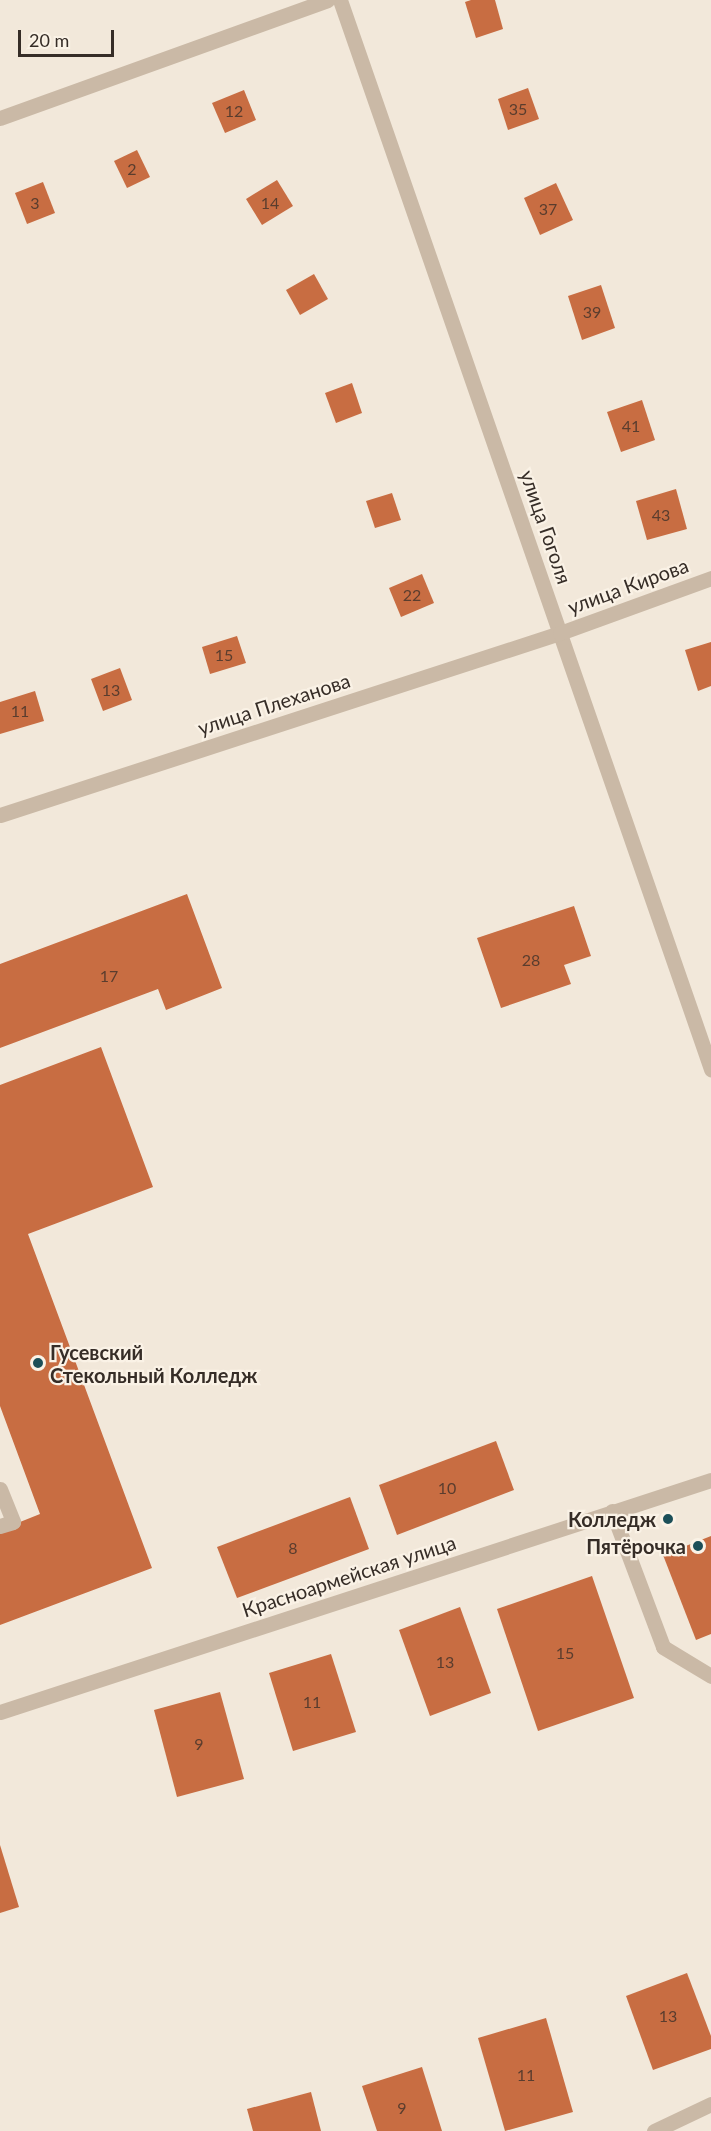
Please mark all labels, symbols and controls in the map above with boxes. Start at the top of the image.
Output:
scale bar [21,18,117,56]
text: 20 m [29,29,69,51]
house number: 35 [509,99,527,119]
house number: 12 [225,101,243,121]
house number: 2 [127,159,137,179]
house number: 3 [30,193,40,213]
house number: 14 [261,193,279,213]
house number: 37 [539,199,557,219]
house number: 39 [583,302,601,322]
house number: 41 [622,416,640,436]
street label: улица Гоголя [515,467,577,587]
house number: 43 [652,505,670,525]
street label: улица Кирова [564,553,692,619]
house number: 22 [403,585,421,605]
house number: 15 [215,645,233,665]
street label: улица Плеханова [195,668,353,740]
house number: 13 [102,680,120,700]
house number: 11 [11,701,29,721]
house number: 28 [522,950,540,970]
house number: 17 [100,966,118,986]
place label: Гусевский Стекольный Колледж [50,1340,257,1387]
marker: Гусевский Стекольный Колледж [31,1356,45,1370]
house number: 10 [438,1478,456,1498]
place label: Колледж [568,1507,656,1531]
marker: Колледж [661,1512,675,1526]
street label: Красноармейская улица [239,1530,459,1622]
place label: Пятёрочка [586,1534,686,1558]
house number: 8 [288,1538,298,1558]
marker: Пятёрочка [691,1539,705,1553]
house number: 15 [556,1643,574,1663]
house number: 13 [436,1652,454,1672]
house number: 11 [303,1692,321,1712]
house number: 9 [194,1734,204,1754]
house number: 13 [659,2006,677,2026]
house number: 11 [517,2065,535,2085]
house number: 9 [397,2098,407,2118]

